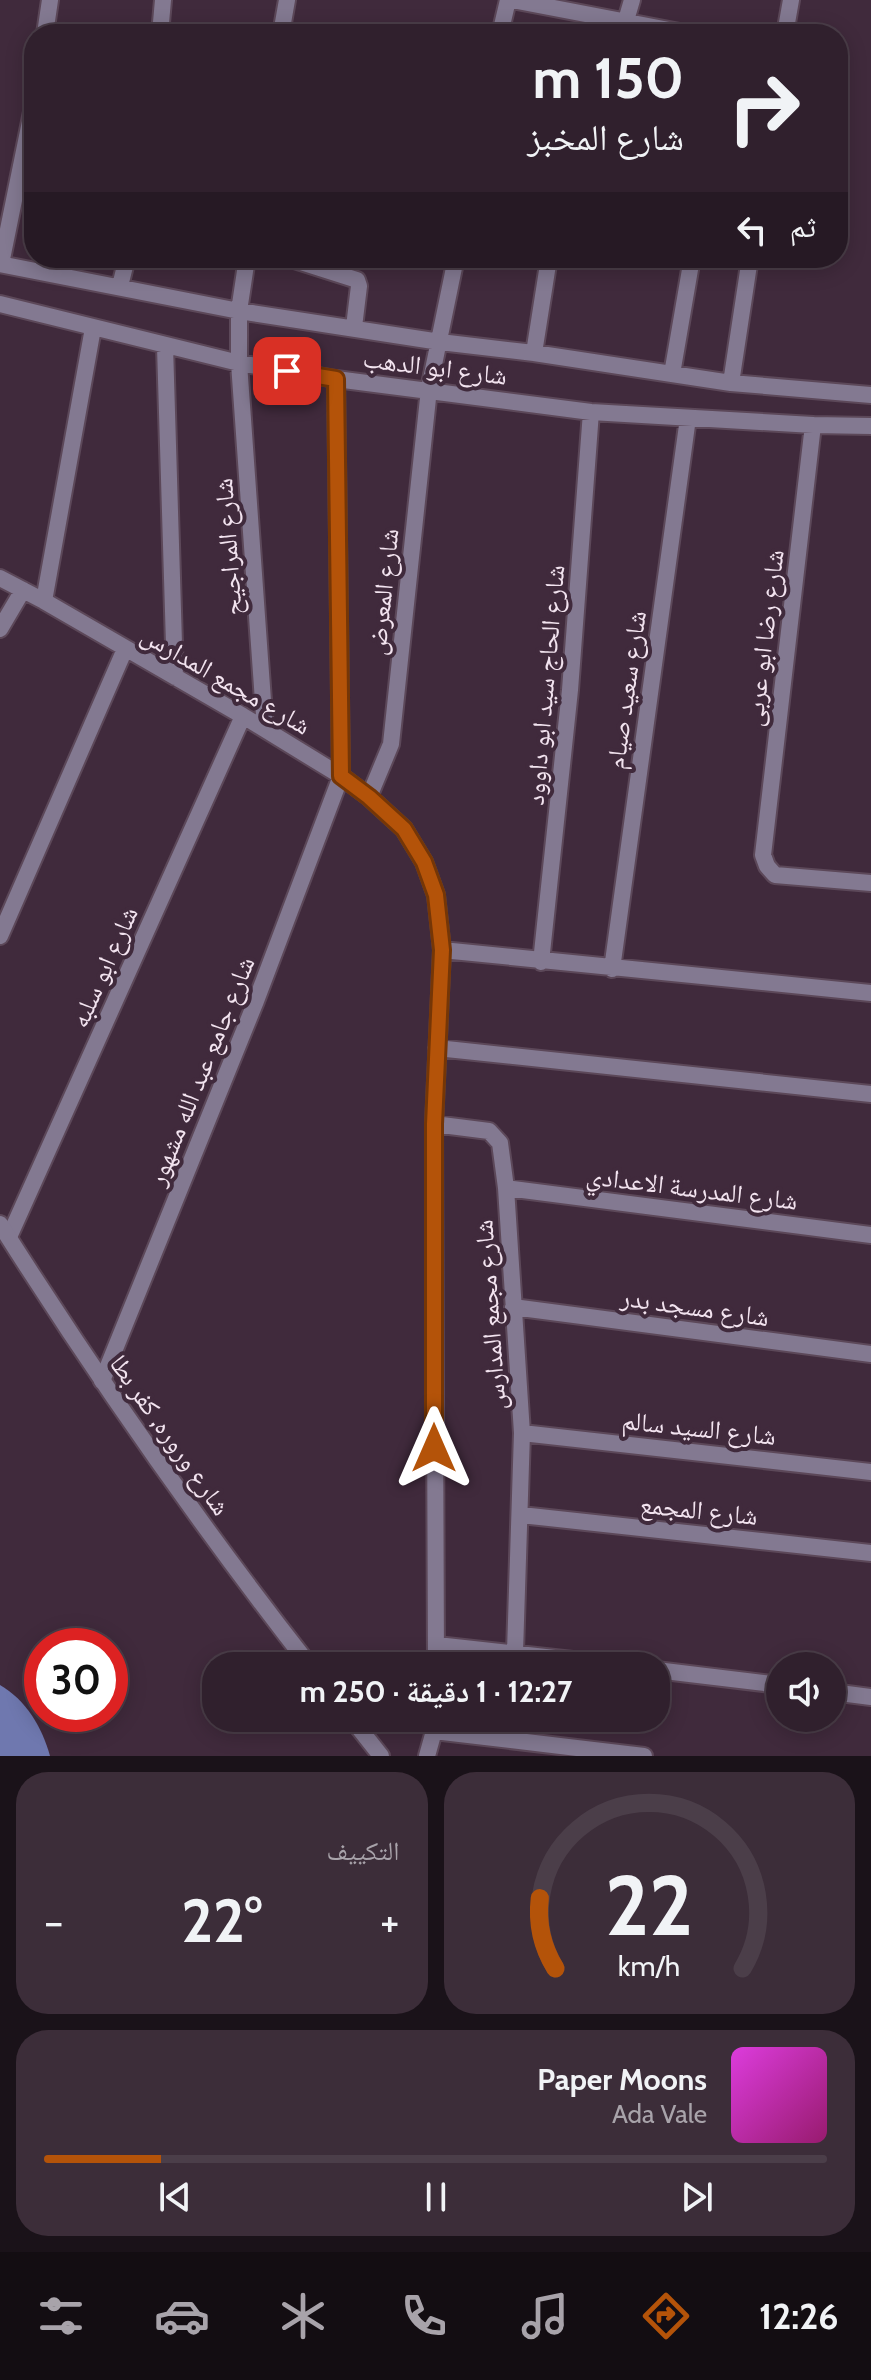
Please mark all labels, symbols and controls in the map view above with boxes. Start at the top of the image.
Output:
text: 150 m [532,44,684,112]
icon: right [712,56,816,160]
text: شارع المخبز [527,115,684,159]
icon: left [730,208,774,252]
text: ثم [790,208,816,245]
pin [253,337,321,405]
street label: شارع ابو الدهب [361,342,509,392]
icon: arrive [265,349,309,393]
street label: شارع المراجيح [207,477,250,617]
street label: شارع المعرض [360,527,406,657]
street label: شارع رضا ابو عربى [737,548,791,728]
street label: شارع الحاج سيد ابو داوود [519,563,571,807]
street label: شارع سعيد صيام [599,609,655,772]
street label: شارع مجمع المدارس [135,618,317,742]
street label: شارع ابو سلبه [63,901,145,1033]
street label: شارع جامع عبد الله مشهور [140,952,263,1192]
street label: شارع المدرسة الاعدادي [584,1159,800,1221]
street label: شارع مجمع المدارس [467,1219,514,1411]
street label: شارع مسجد بدر [618,1281,771,1333]
street label: شارع وروره, كفر بطا [103,1348,237,1522]
street label: شارع السيد سالم [620,1404,778,1453]
position arrow [392,1406,476,1490]
street label: شارع المجمع [638,1488,759,1533]
speed limit sign: 30 [24,1628,128,1732]
map controls [766,1652,846,1732]
button: sound [766,1652,846,1732]
text: 12:27 · 1 دقيقة · 250 m [300,1673,572,1710]
text: التكييف [327,1835,400,1867]
text: 22 [605,1855,693,1956]
text: 22° [181,1884,262,1957]
text: − [44,1895,63,1948]
text: + [380,1895,399,1948]
text: km/h [618,1948,681,1983]
text: Paper Moons [537,2061,707,2098]
text: Ada Vale [612,2098,707,2130]
icon: previous [153,2175,197,2219]
icon: pause [414,2175,458,2219]
icon: next [675,2175,719,2219]
icon: filters [33,2288,89,2344]
icon: car [154,2288,210,2344]
icon: climate [275,2288,331,2344]
icon: phone [396,2288,452,2344]
icon: music [517,2288,573,2344]
icon: directions [638,2288,694,2344]
text: 12:26 [759,2294,838,2338]

